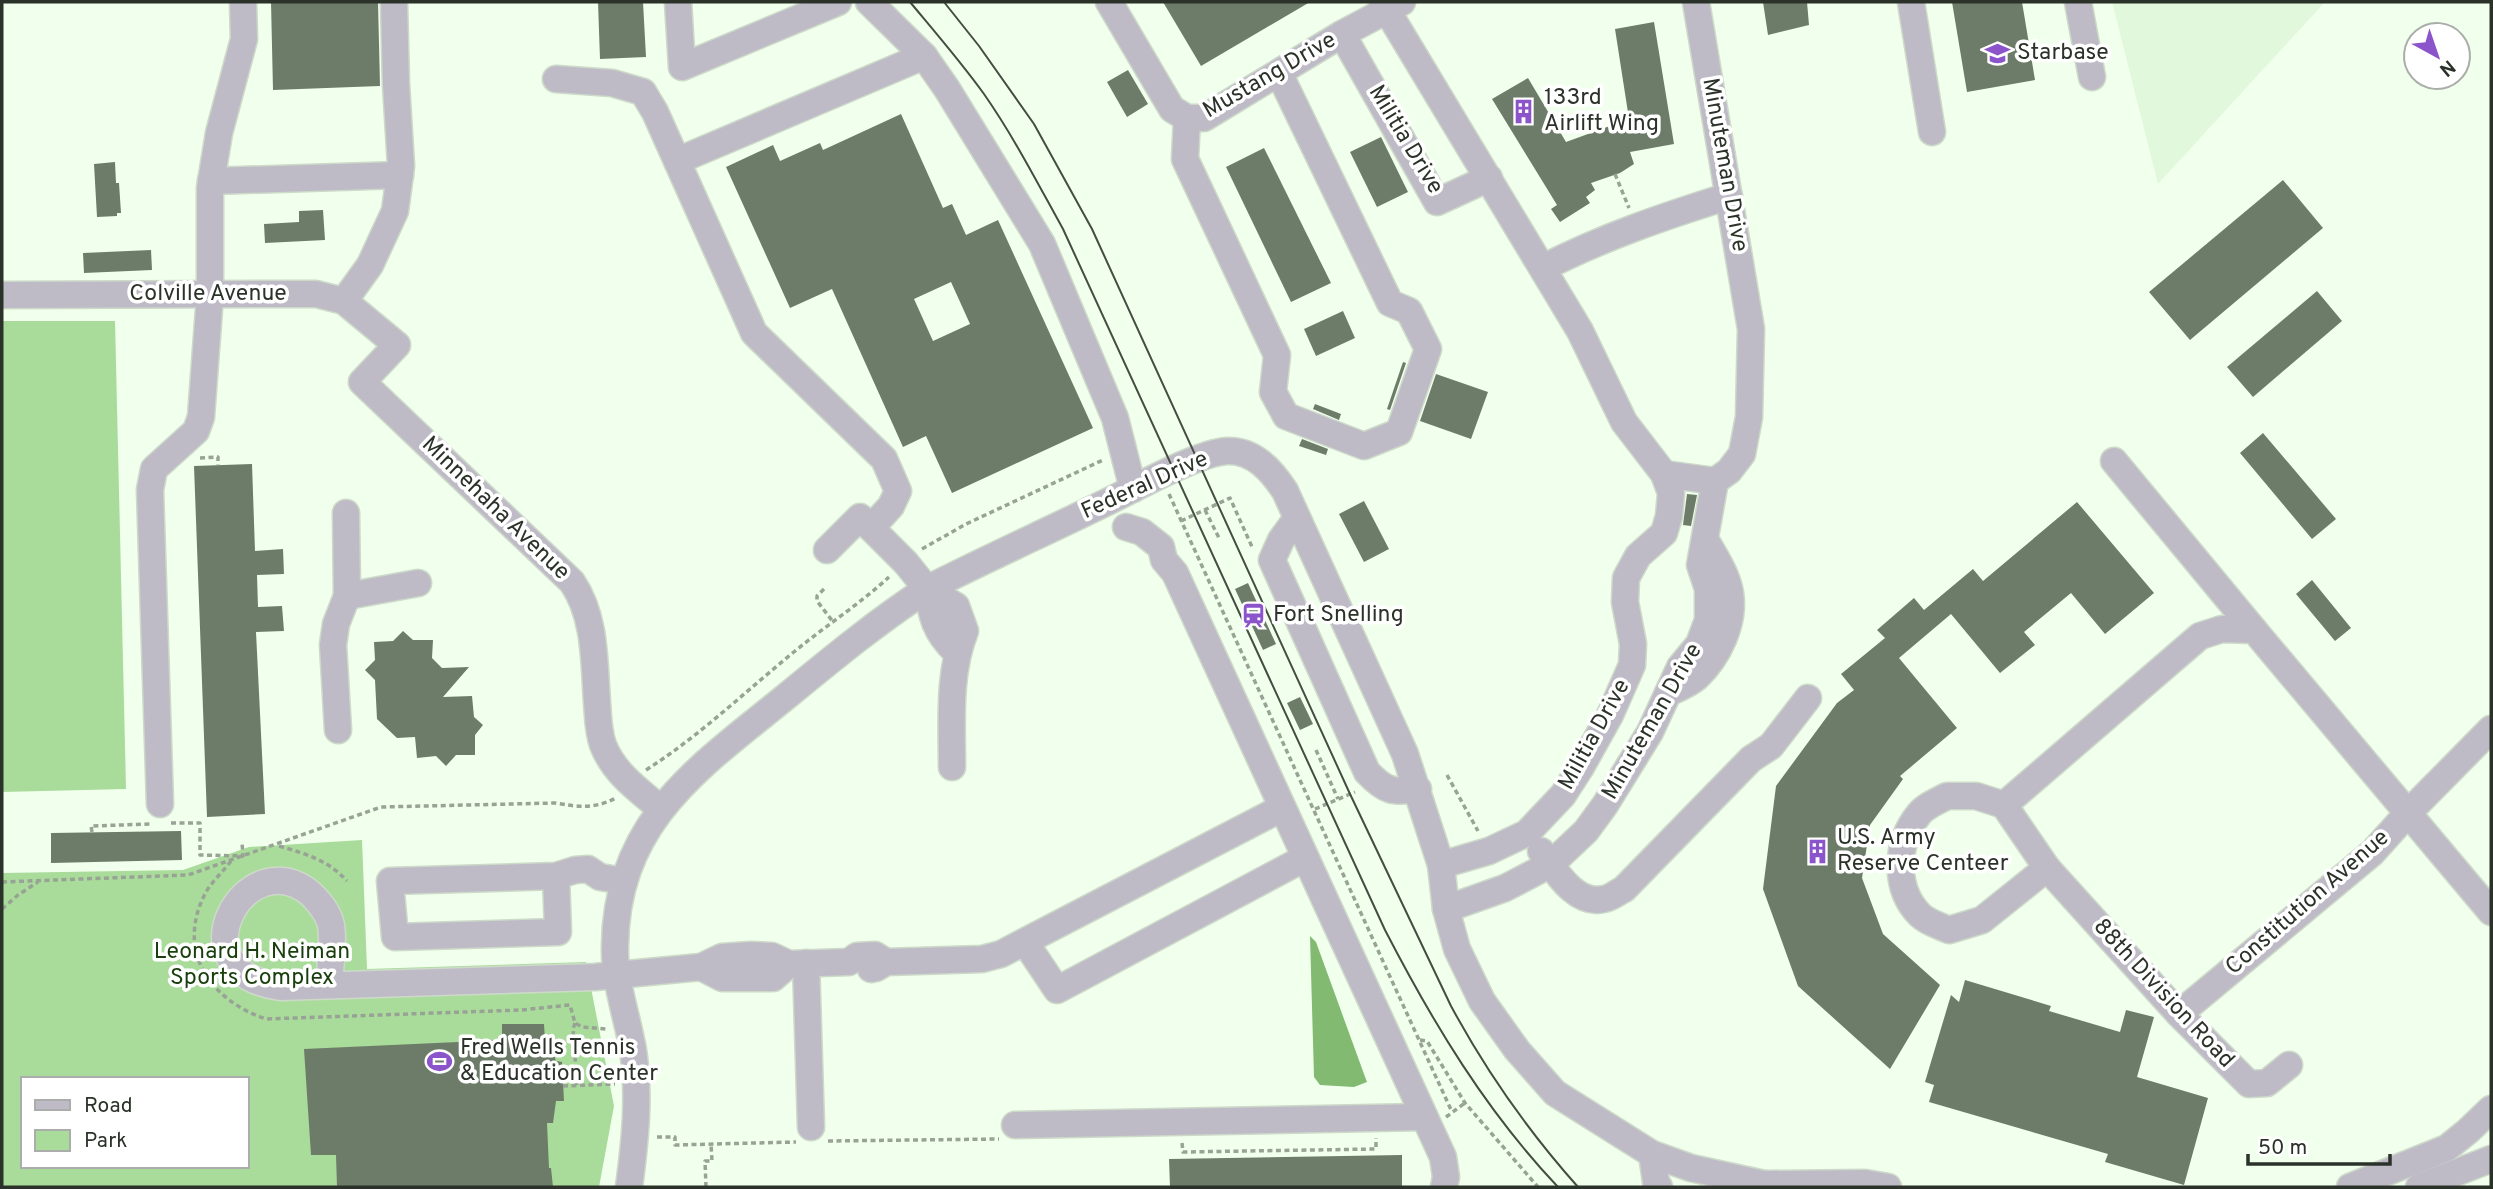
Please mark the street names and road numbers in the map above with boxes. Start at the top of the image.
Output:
street label: Mustang Drive [1198,26,1342,126]
street label: Minuteman Drive [1694,76,1754,254]
street label: Militia Drive [1361,80,1449,200]
street label: Colville Avenue [129,280,287,309]
street label: Minnehaha Avenue [415,431,575,587]
street label: Federal Drive [1077,445,1213,527]
street label: Minuteman Drive [1596,638,1710,806]
street label: Militia Drive [1553,674,1637,796]
street label: Constitution Avenue [2220,824,2396,982]
street label: 88th Division Road [2086,913,2240,1075]

